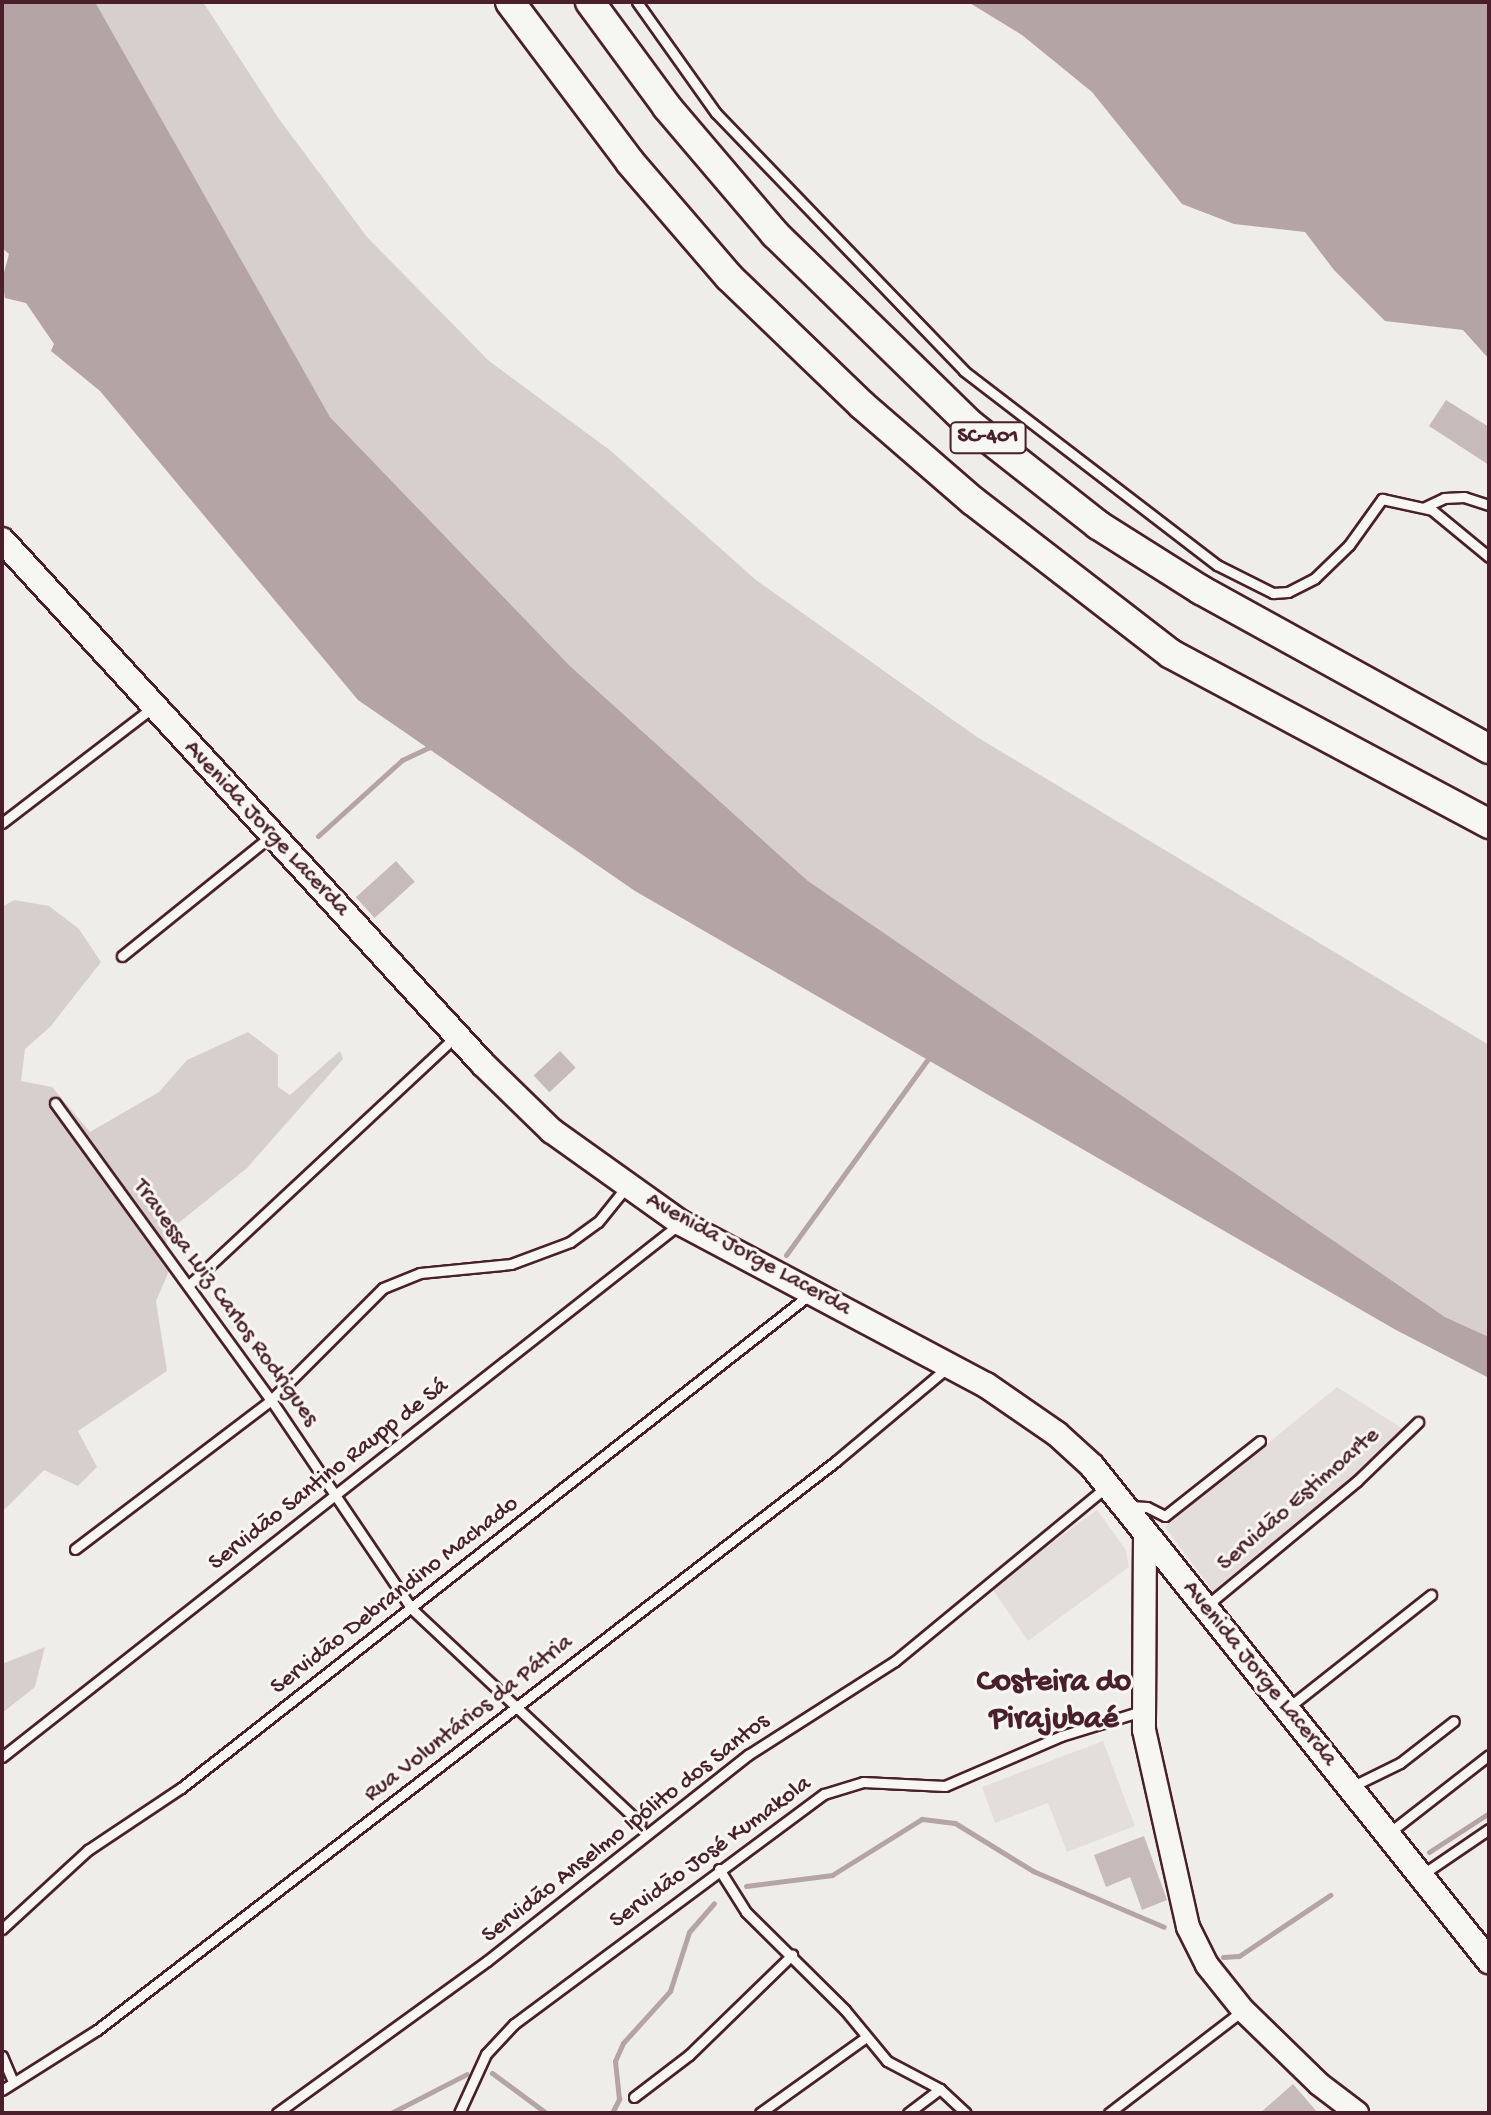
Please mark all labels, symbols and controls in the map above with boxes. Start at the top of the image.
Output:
road number: SC-401 [948,420,1028,456]
street label: Avenida Jorge Lacerda [177,735,355,923]
street label: Travessa Luiz Carlos Rodrigues [126,1174,324,1432]
street label: Avenida Jorge Lacerda [640,1186,856,1324]
street label: Servidão Santino Raupp de Sá [203,1372,455,1578]
street label: Servidão Estimoarte [1212,1422,1386,1578]
street label: Servidão Debrandino Machado [265,1490,525,1702]
street label: Avenida Jorge Lacerda [1175,1575,1343,1773]
street label: Rua Voluntários da Pátria [359,1629,579,1809]
district label: Costeira do Pirajubaé [977,1665,1131,1740]
street label: Servidão Anselmo Ipólito dos Santos [476,1708,776,1950]
street label: Servidão José Kumakola [605,1770,817,1936]

